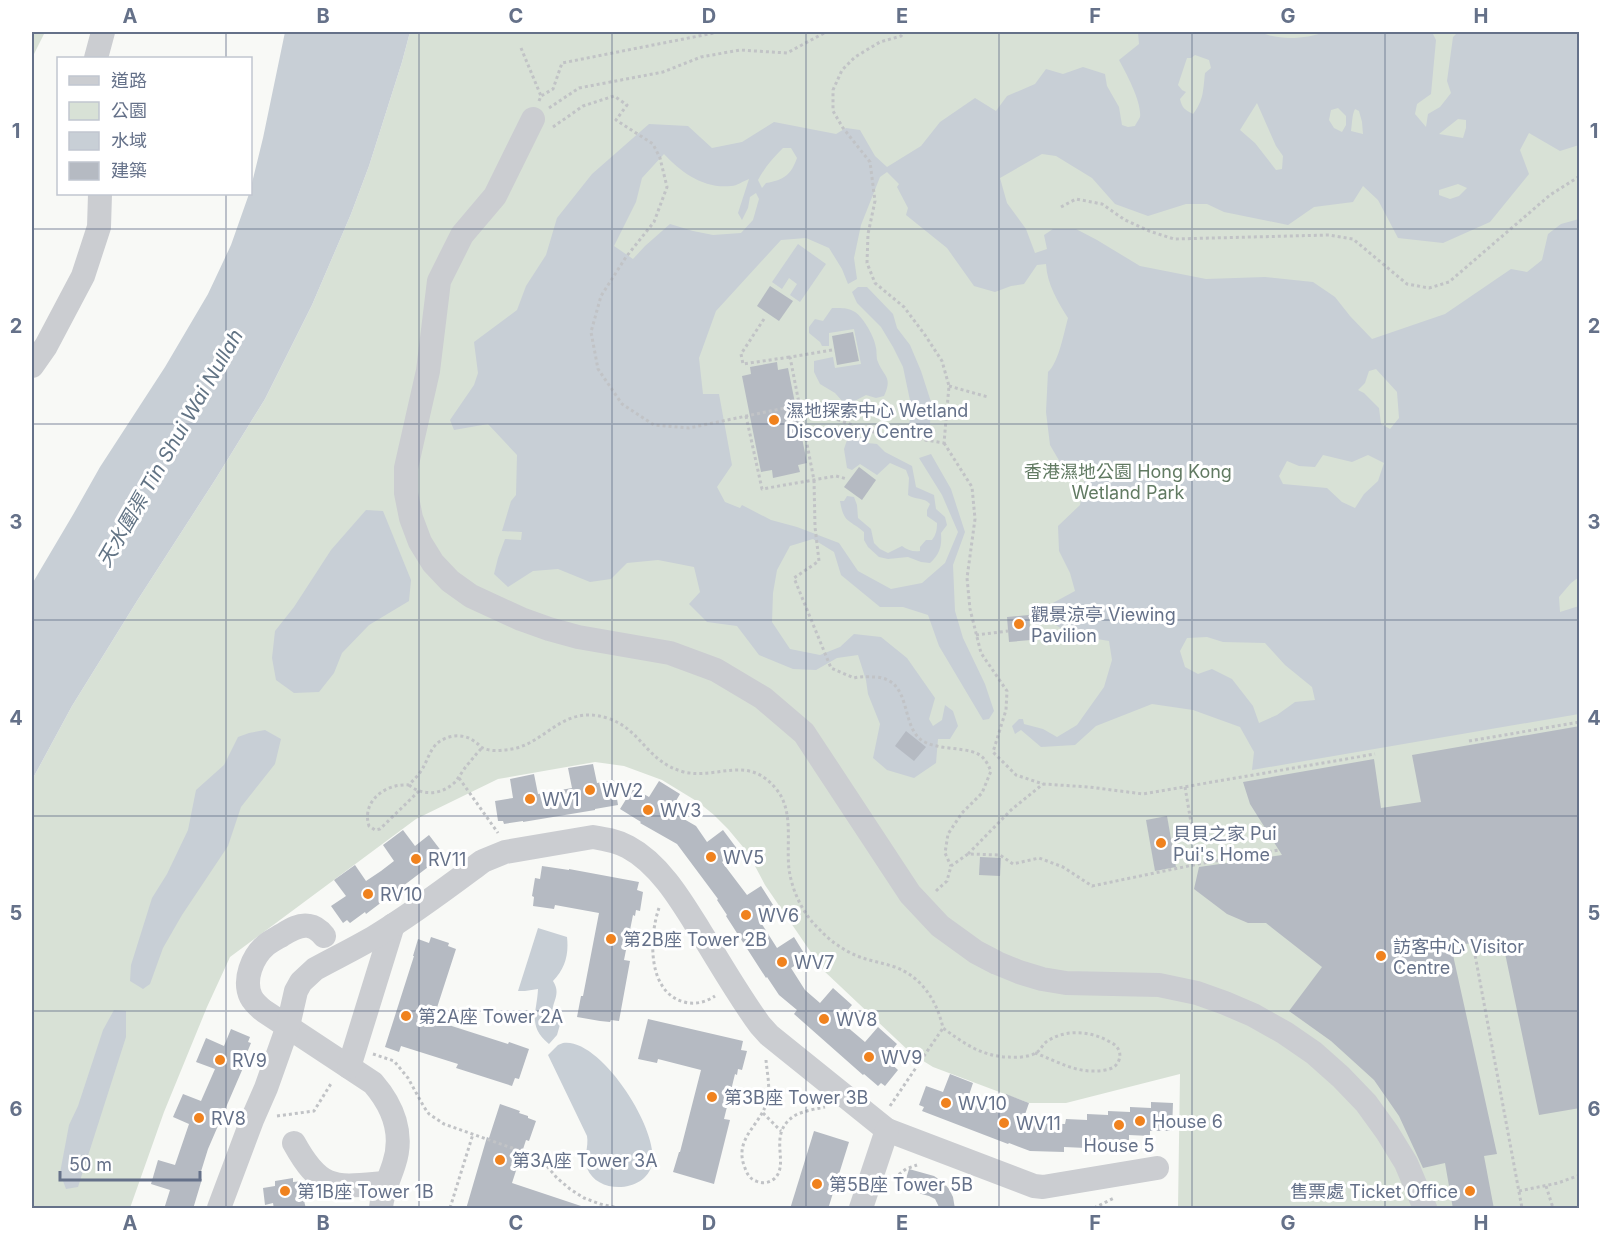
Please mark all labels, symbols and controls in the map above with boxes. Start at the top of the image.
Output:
text: A [123,4,138,28]
text: B [316,4,330,28]
text: C [509,4,523,28]
text: D [702,4,716,28]
text: E [896,4,908,28]
text: F [1089,4,1101,28]
text: G [1280,4,1296,28]
text: H [1474,4,1488,28]
legend [57,57,252,195]
text: 道路 [111,70,147,91]
text: 公園 [111,100,147,121]
text: 1 [12,119,20,143]
text: 1 [1590,119,1598,143]
text: 水域 [111,130,147,151]
text: 建築 [111,160,147,181]
text: 2 [10,314,22,338]
text: 2 [1588,314,1600,338]
water label: 天水圍渠 Tin Shui Wai Nullah [92,325,248,571]
place label: 濕地探索中心 Wetland Discovery Centre [786,400,968,442]
marker: 濕地探索中心 Wetland Discovery Centre [767,413,781,427]
park label: 香港濕地公園 Hong Kong Wetland Park [1024,461,1232,503]
text: 3 [10,510,22,534]
text: 3 [1588,510,1600,534]
place label: 觀景涼亭 Viewing Pavilion [1031,604,1176,646]
marker: 觀景涼亭 Viewing Pavilion [1012,617,1026,631]
text: 4 [9,706,23,730]
text: 4 [1587,706,1601,730]
place label: WV2 [602,780,643,801]
marker: WV2 [583,783,597,797]
place label: WV1 [542,789,579,810]
marker: WV1 [523,792,537,806]
place label: WV3 [660,800,701,821]
marker: WV3 [641,803,655,817]
place label: 貝貝之家 Pui Pui's Home [1173,823,1277,865]
marker: 貝貝之家 Pui Pui's Home [1154,836,1168,850]
place label: WV5 [723,847,764,868]
place label: RV11 [428,849,466,870]
marker: WV5 [704,850,718,864]
marker: RV11 [409,852,423,866]
place label: RV10 [380,884,422,905]
marker: RV10 [361,887,375,901]
text: 5 [10,901,22,925]
text: 5 [1588,901,1600,925]
place label: WV6 [758,905,799,926]
marker: WV6 [739,908,753,922]
place label: 第2B座 Tower 2B [623,929,767,950]
marker: 第2B座 Tower 2B [604,932,618,946]
place label: 訪客中心 Visitor Centre [1393,936,1524,978]
marker: 訪客中心 Visitor Centre [1374,949,1388,963]
place label: WV7 [794,952,834,973]
marker: WV7 [775,955,789,969]
place label: 第2A座 Tower 2A [418,1006,563,1027]
marker: 第2A座 Tower 2A [399,1009,413,1023]
place label: WV8 [836,1009,877,1030]
marker: WV8 [817,1012,831,1026]
place label: WV9 [881,1047,922,1068]
place label: RV9 [232,1050,267,1071]
marker: WV9 [862,1050,876,1064]
marker: RV9 [213,1053,227,1067]
place label: 第3B座 Tower 3B [724,1087,868,1108]
marker: 第3B座 Tower 3B [705,1090,719,1104]
place label: WV10 [958,1093,1007,1114]
marker: WV10 [939,1096,953,1110]
text: 6 [10,1097,23,1121]
text: 6 [1588,1097,1601,1121]
place label: RV8 [211,1108,246,1129]
marker: RV8 [192,1111,206,1125]
place label: House 6 [1152,1111,1223,1132]
place label: WV11 [1016,1113,1061,1134]
marker: House 6 [1133,1114,1147,1128]
marker: WV11 [997,1116,1011,1130]
marker: House 5 [1112,1118,1126,1132]
place label: House 5 [1084,1135,1154,1156]
scale bar [60,1144,200,1182]
place label: 第3A座 Tower 3A [512,1150,658,1171]
marker: 第3A座 Tower 3A [493,1153,507,1167]
text: 50 m [69,1154,112,1175]
place label: 第5B座 Tower 5B [829,1174,973,1195]
marker: 第5B座 Tower 5B [810,1177,824,1191]
place label: 第1B座 Tower 1B [297,1181,434,1202]
place label: 售票處 Ticket Office [1290,1181,1458,1202]
marker: 第1B座 Tower 1B [278,1184,292,1198]
marker: 售票處 Ticket Office [1463,1184,1477,1198]
text: A [123,1211,138,1235]
text: B [316,1211,330,1235]
text: C [509,1211,523,1235]
text: D [702,1211,716,1235]
text: E [896,1211,908,1235]
text: F [1089,1211,1101,1235]
text: G [1280,1211,1296,1235]
text: H [1474,1211,1488,1235]

